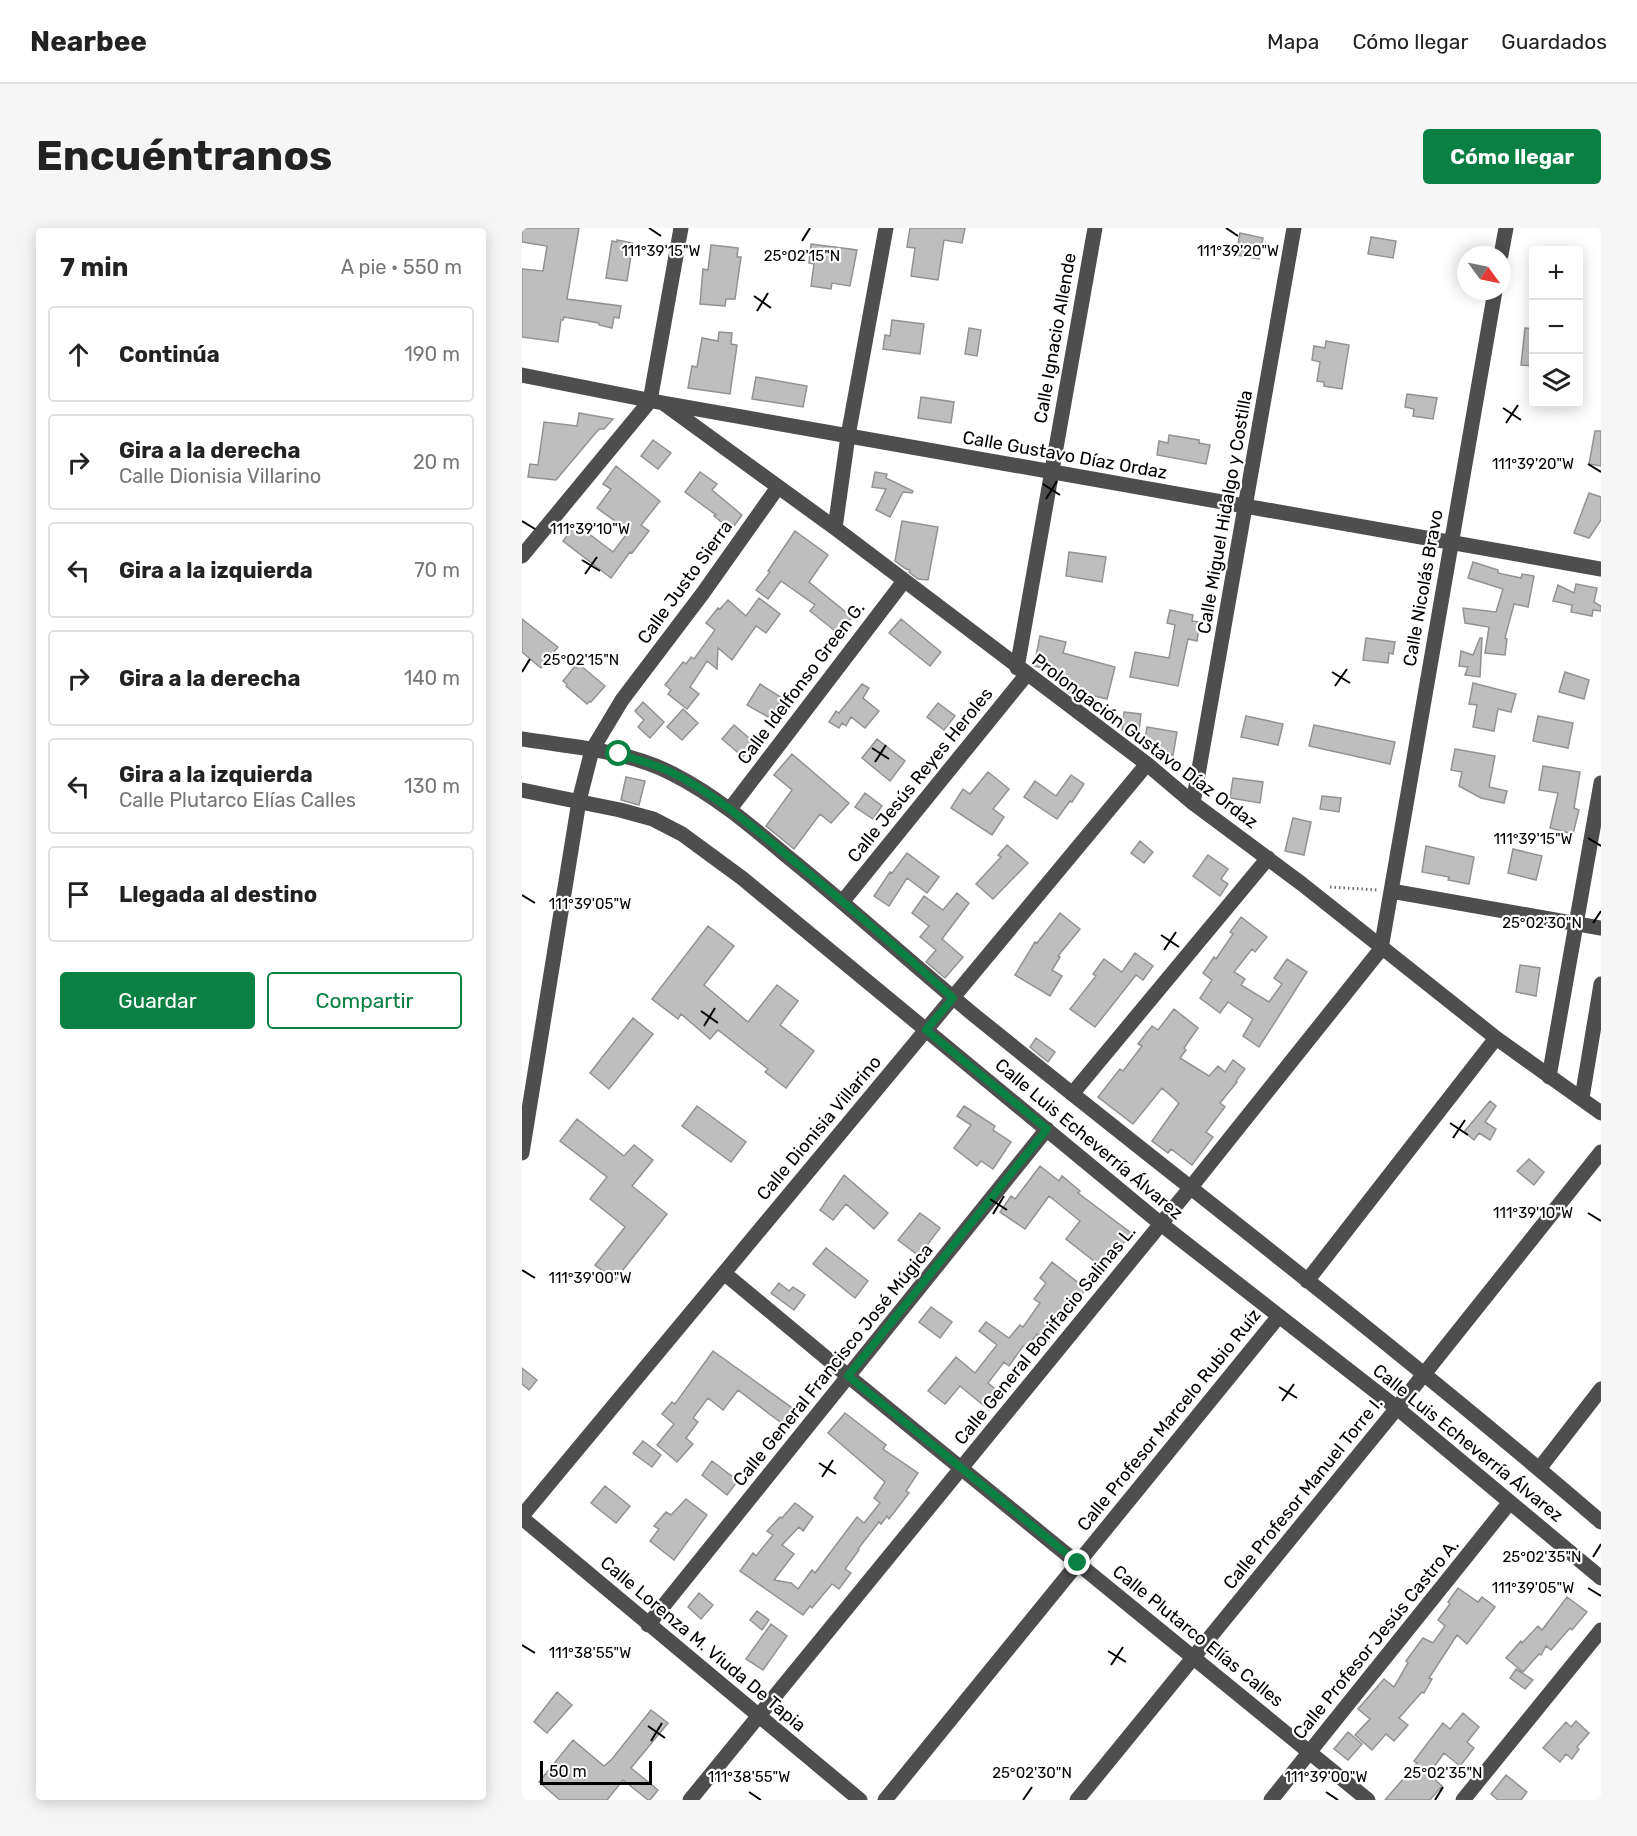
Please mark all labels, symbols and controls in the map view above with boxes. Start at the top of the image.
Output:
text: Nearbee [30,25,147,58]
text: Mapa [1267,29,1319,54]
text: Cómo llegar [1352,29,1468,54]
text: Guardados [1501,29,1607,54]
button: Cómo llegar [1423,129,1601,184]
text: Encuéntranos [36,131,332,181]
text: 111°39'15"W [621,242,701,260]
text: 111°39'20"W [1197,242,1279,260]
north arrow [1457,246,1511,300]
map controls [1529,246,1583,408]
button: + [1529,246,1583,300]
text: 25°02'15"N [764,247,840,265]
street label: Calle Ignacio Allende [1029,251,1081,425]
text: 7 min [60,252,128,283]
text: A pie · 550 m [341,255,462,279]
button: − [1529,300,1583,354]
icon: ahead [62,338,95,371]
text: Continúa [119,341,220,368]
text: 190 m [404,342,460,366]
button: layers [1529,354,1583,408]
street label: Calle Miguel Hidalgo y Costilla [1193,388,1257,636]
street label: Calle Gustavo Díaz Ordaz [961,426,1169,484]
text: Gira a la derecha [119,437,300,464]
icon: right [62,446,95,479]
text: 20 m [413,450,460,474]
text: 111°39'20"W [1492,455,1574,473]
text: Calle Dionisia Villarino [119,464,321,488]
street label: Calle Nicolás Bravo [1398,508,1448,668]
street label: Calle Justo Sierra [633,516,737,648]
text: 111°39'10"W [550,520,630,538]
icon: left [62,554,95,587]
text: Gira a la izquierda [119,557,313,584]
text: 70 m [414,558,460,582]
street label: Calle Idelfonso Green G. [733,597,869,769]
street label: Prolongación Gustavo Díaz Ordaz [1028,649,1262,833]
text: 25°02'15"N [543,651,619,669]
icon: right [62,662,95,695]
text: Gira a la derecha [119,665,300,692]
text: 140 m [404,666,460,690]
street label: Calle Jesús Reyes Heroles [843,683,997,867]
route start [605,740,631,766]
text: Gira a la izquierda [119,761,313,788]
icon: left [62,770,95,803]
text: 130 m [404,774,460,798]
text: Calle Plutarco Elías Calles [119,788,356,812]
text: 111°39'15"W [1493,830,1573,848]
icon: arrive [62,878,95,911]
text: Llegada al destino [119,881,317,908]
text: 111°39'05"W [549,895,631,913]
text: 25°02'30"N [1502,914,1582,932]
button: Guardar [60,972,255,1029]
button: Compartir [267,972,462,1029]
street label: Calle Dionisia Villarino [752,1051,886,1205]
street label: Calle Luis Echeverría Álvarez [990,1054,1188,1224]
text: 111°39'10"W [1493,1204,1573,1222]
street label: Calle General Bonifacio Salinas L. [950,1221,1140,1449]
street label: Calle General Francisco José Múgica [728,1239,938,1491]
text: 111°39'00"W [549,1269,631,1287]
street label: Calle Profesor Marcelo Rubio Ruíz [1073,1305,1265,1535]
street label: Calle Luis Echeverría Álvarez [1368,1359,1568,1527]
street label: Calle Profesor Manuel Torre I. [1218,1392,1388,1594]
street label: Calle Profesor Jesús Castro A. [1288,1534,1464,1744]
text: 25°02'35"N [1502,1548,1582,1566]
route end [1064,1549,1090,1575]
street label: Calle Lorenza M. Viuda De Tapia [596,1552,810,1736]
street label: Calle Plutarco Elías Calles [1108,1560,1288,1712]
text: 111°39'05"W [1492,1579,1574,1597]
text: 111°38'55"W [549,1644,631,1662]
scale bar [540,1758,652,1786]
text: 50 m [549,1762,587,1781]
text: 25°02'30"N [992,1764,1072,1782]
text: 25°02'35"N [1403,1764,1483,1782]
text: 111°38'55"W [708,1768,790,1786]
text: 111°39'00"W [1285,1768,1367,1786]

